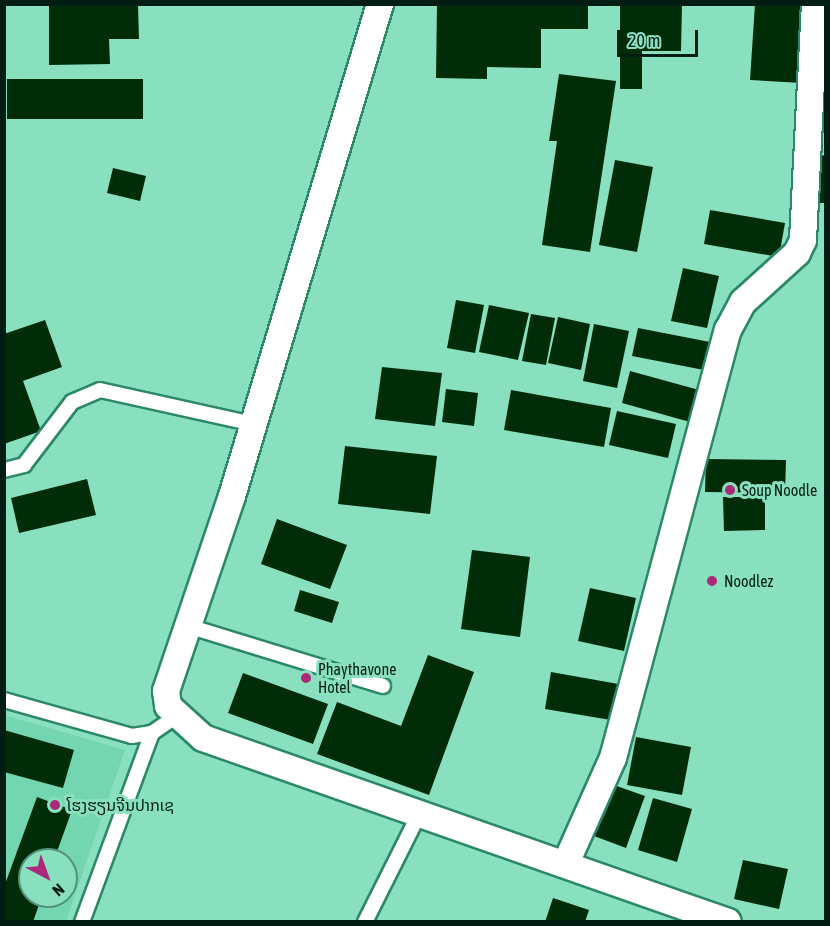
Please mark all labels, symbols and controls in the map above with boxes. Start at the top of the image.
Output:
scale bar [620,18,701,56]
text: 20 m [628,30,660,51]
place label: Soup Noodle [742,480,817,500]
marker: Soup Noodle [723,483,737,497]
place label: Noodlez [724,571,773,591]
marker: Noodlez [705,574,719,588]
place label: Phaythavone Hotel [318,659,396,697]
marker: Phaythavone Hotel [299,671,313,685]
place label: ໂຮງຮຽນຈີນປາກເຊ [67,795,174,815]
marker: ໂຮງຮຽນຈີນປາກເຊ [48,798,62,812]
north arrow [18,848,78,908]
text: N [49,880,68,900]

